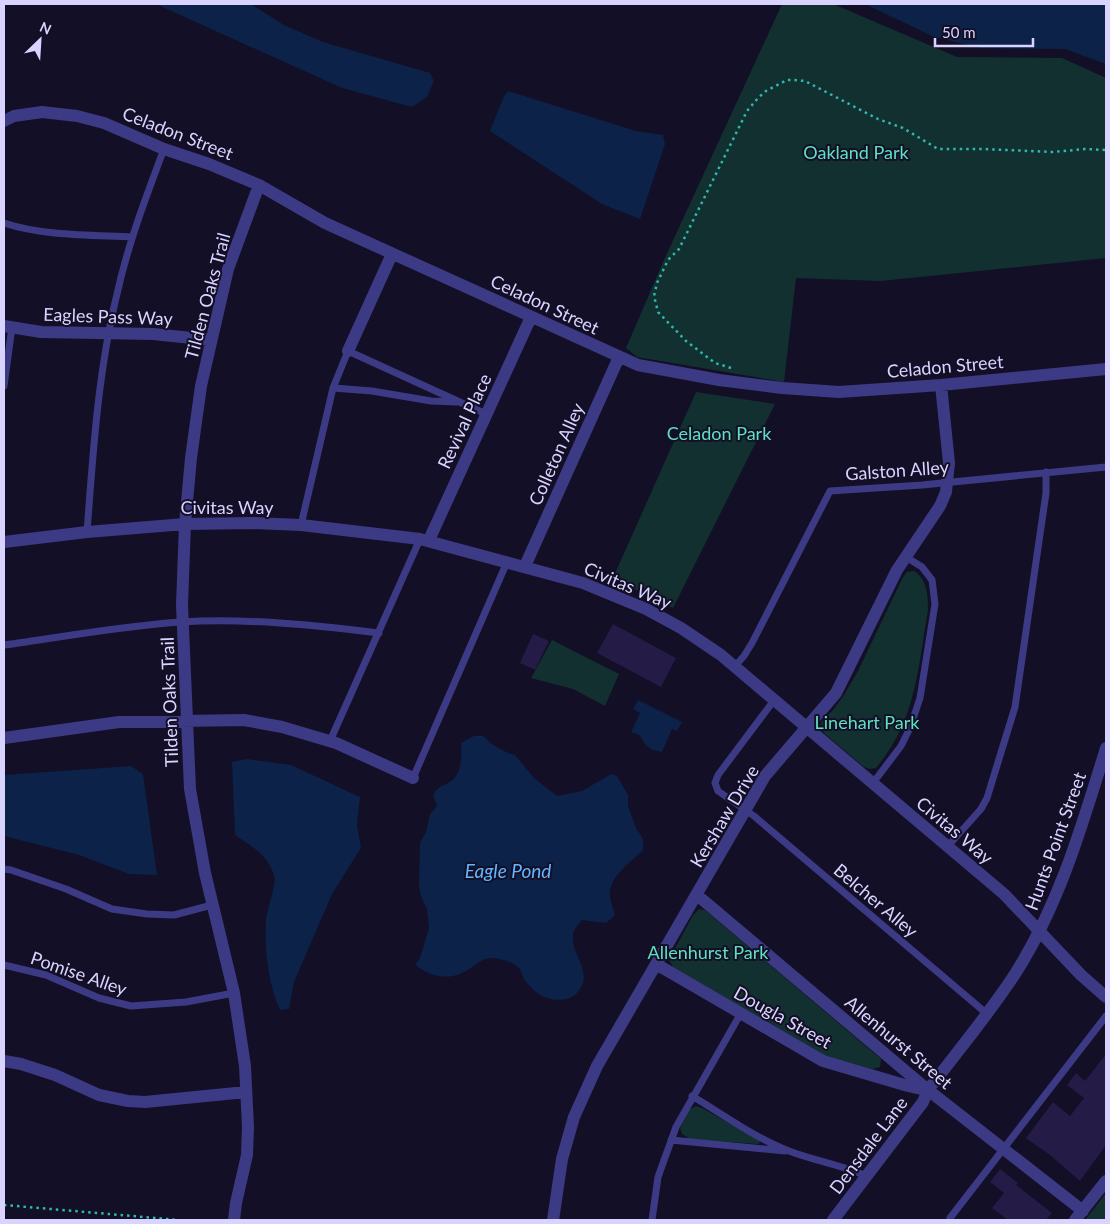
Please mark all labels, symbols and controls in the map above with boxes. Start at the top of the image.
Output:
north arrow [15,15,65,65]
scale bar [935,15,1032,47]
text: N [37,18,54,38]
text: 50 m [942,23,976,41]
street label: Celadon Street [120,102,237,164]
park label: Oakland Park [803,141,910,163]
street label: Tilden Oaks Trail [180,230,234,362]
street label: Celadon Street [487,269,603,339]
street label: Eagles Pass Way [43,303,174,329]
street label: Celadon Street [886,350,1005,382]
street label: Revival Place [432,370,496,472]
street label: Colleton Alley [524,399,589,509]
park label: Celadon Park [667,422,772,444]
street label: Galston Alley [844,455,950,485]
street label: Civitas Way [180,496,274,518]
street label: Civitas Way [581,557,676,614]
street label: Tilden Oaks Trail [156,637,182,767]
park label: Linehart Park [815,711,920,733]
street label: Kershaw Drive [685,761,763,871]
street label: Hunts Point Street [1020,768,1090,913]
street label: Civitas Way [912,792,998,869]
water label: Eagle Pond [465,859,551,882]
street label: Belcher Alley [830,859,923,942]
park label: Allenhurst Park [648,941,769,963]
street label: Pomise Alley [28,946,131,1000]
street label: Dougla Street [730,981,836,1053]
street label: Allenhurst Street [841,991,957,1094]
street label: Densdale Lane [824,1092,912,1198]

